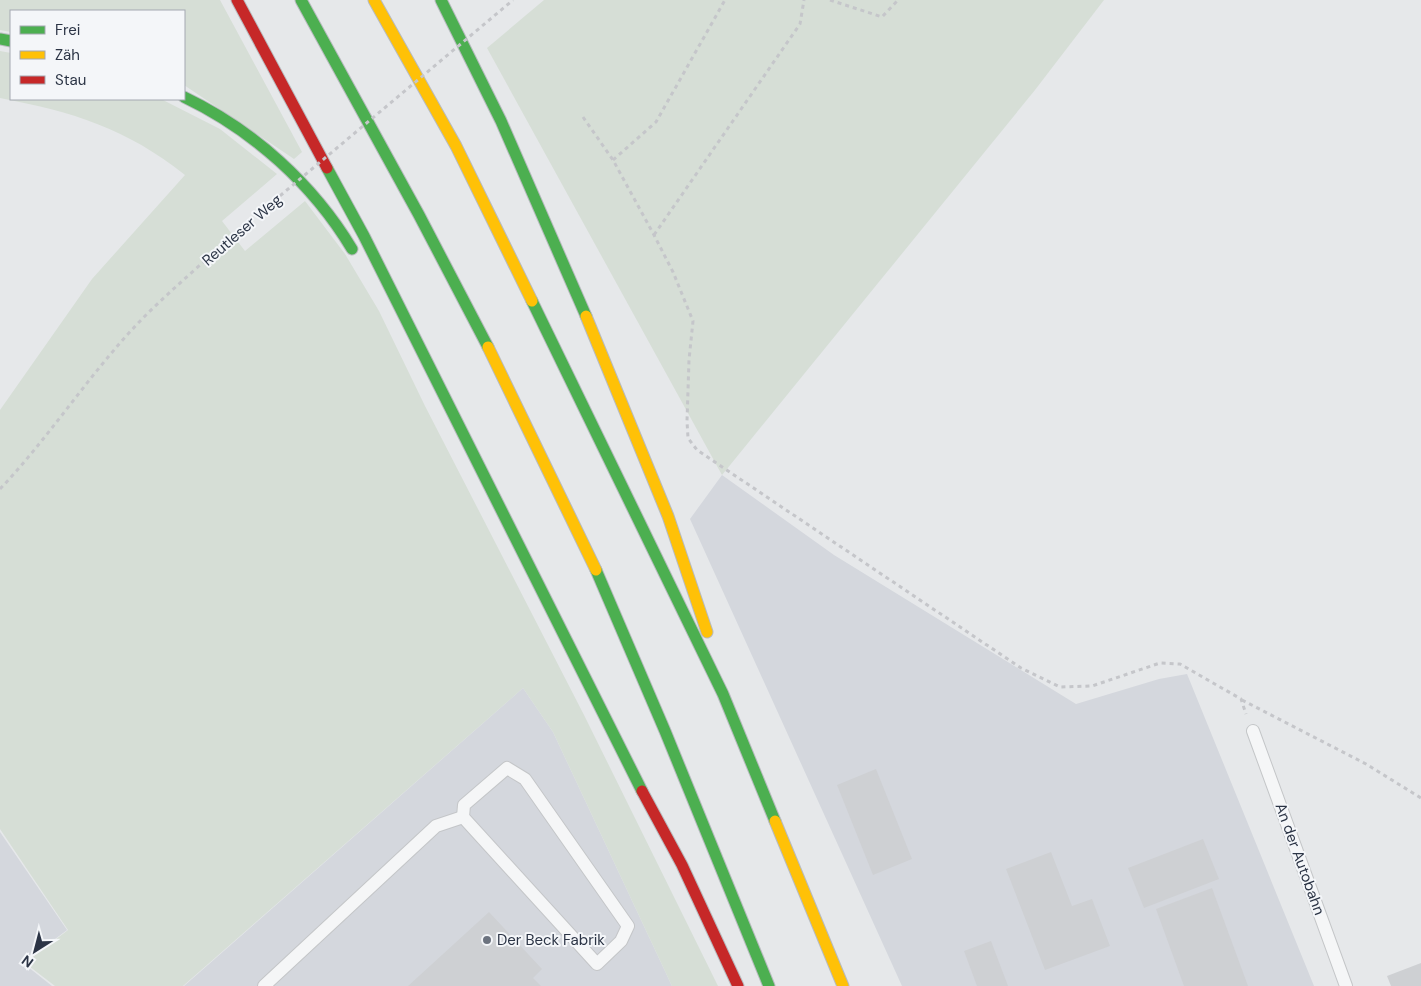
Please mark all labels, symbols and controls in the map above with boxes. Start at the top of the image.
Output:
legend [10,10,185,100]
text: Frei [55,20,80,40]
text: Zäh [55,45,80,65]
text: Stau [55,70,86,90]
street label: Reutleser Weg [198,190,286,270]
street label: An der Autobahn [1270,800,1330,918]
north arrow [10,926,60,976]
place label: Der Beck Fabrik [497,930,605,950]
marker: Der Beck Fabrik [481,934,493,946]
text: N [18,951,37,972]

